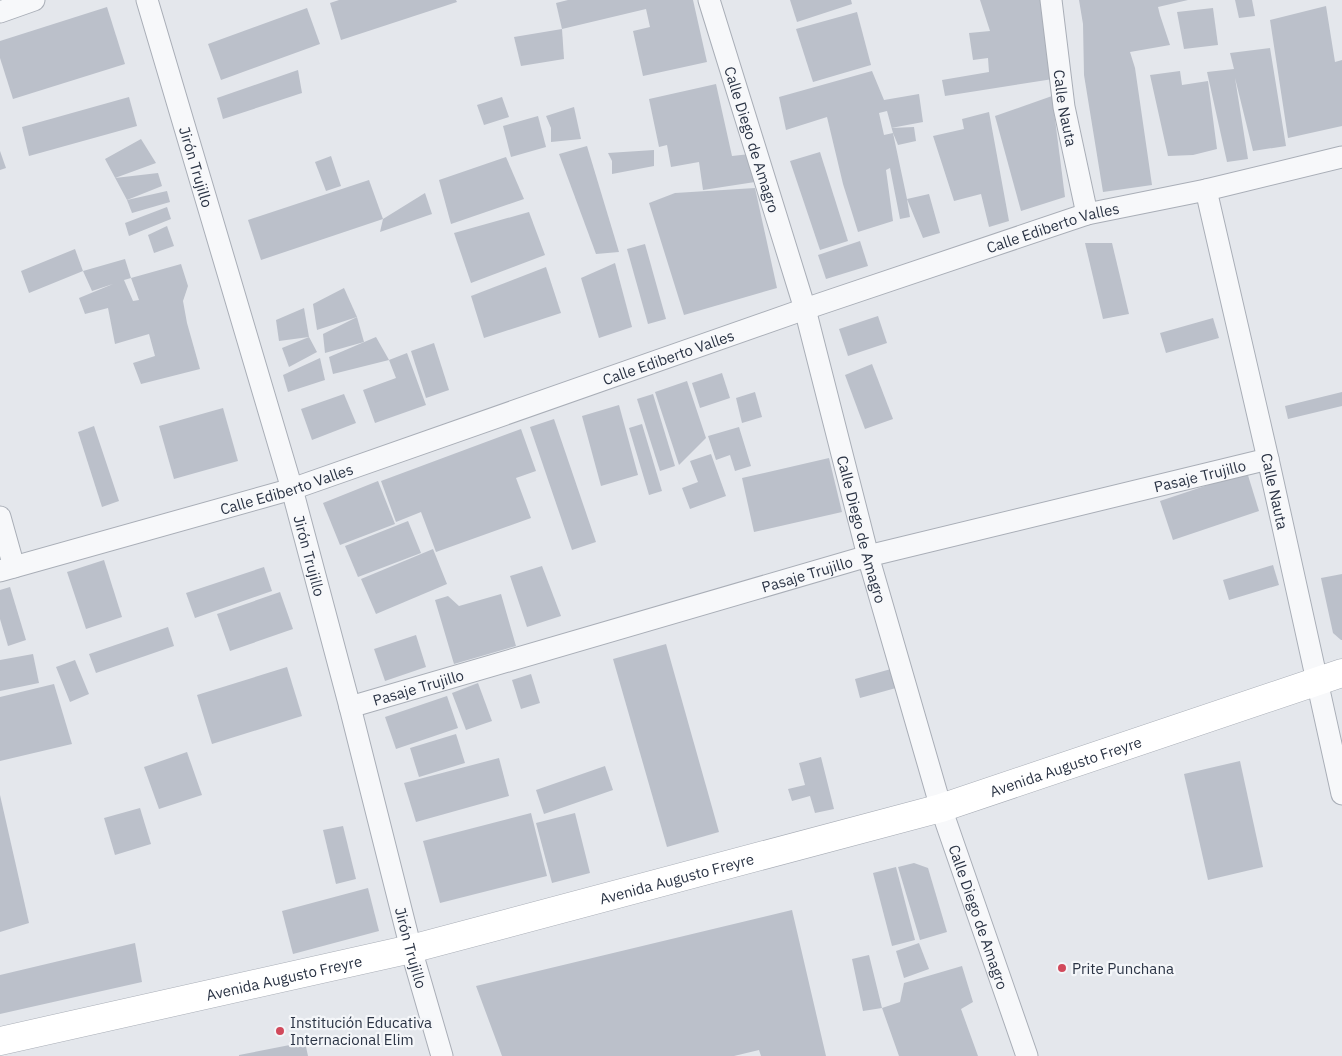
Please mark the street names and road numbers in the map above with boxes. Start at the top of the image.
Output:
street label: Calle Diego de Amagro [721,64,784,215]
street label: Calle Nauta [1050,68,1082,148]
street label: Jirón Trujillo [176,124,217,209]
street label: Calle Ediberto Valles [984,198,1121,257]
street label: Calle Ediberto Valles [600,325,737,389]
street label: Calle Nauta [1257,451,1293,531]
street label: Calle Diego de Amagro [833,453,891,605]
street label: Pasaje Trujillo [1152,455,1248,496]
street label: Calle Ediberto Valles [218,459,355,518]
street label: Jirón Trujillo [290,513,330,598]
street label: Pasaje Trujillo [759,552,855,596]
street label: Pasaje Trujillo [370,665,466,709]
street label: Avenida Augusto Freyre [987,732,1144,800]
street label: Calle Diego de Amagro [945,842,1013,992]
street label: Avenida Augusto Freyre [597,849,756,908]
street label: Jirón Trujillo [391,905,431,991]
street label: Avenida Augusto Freyre [204,951,364,1004]

